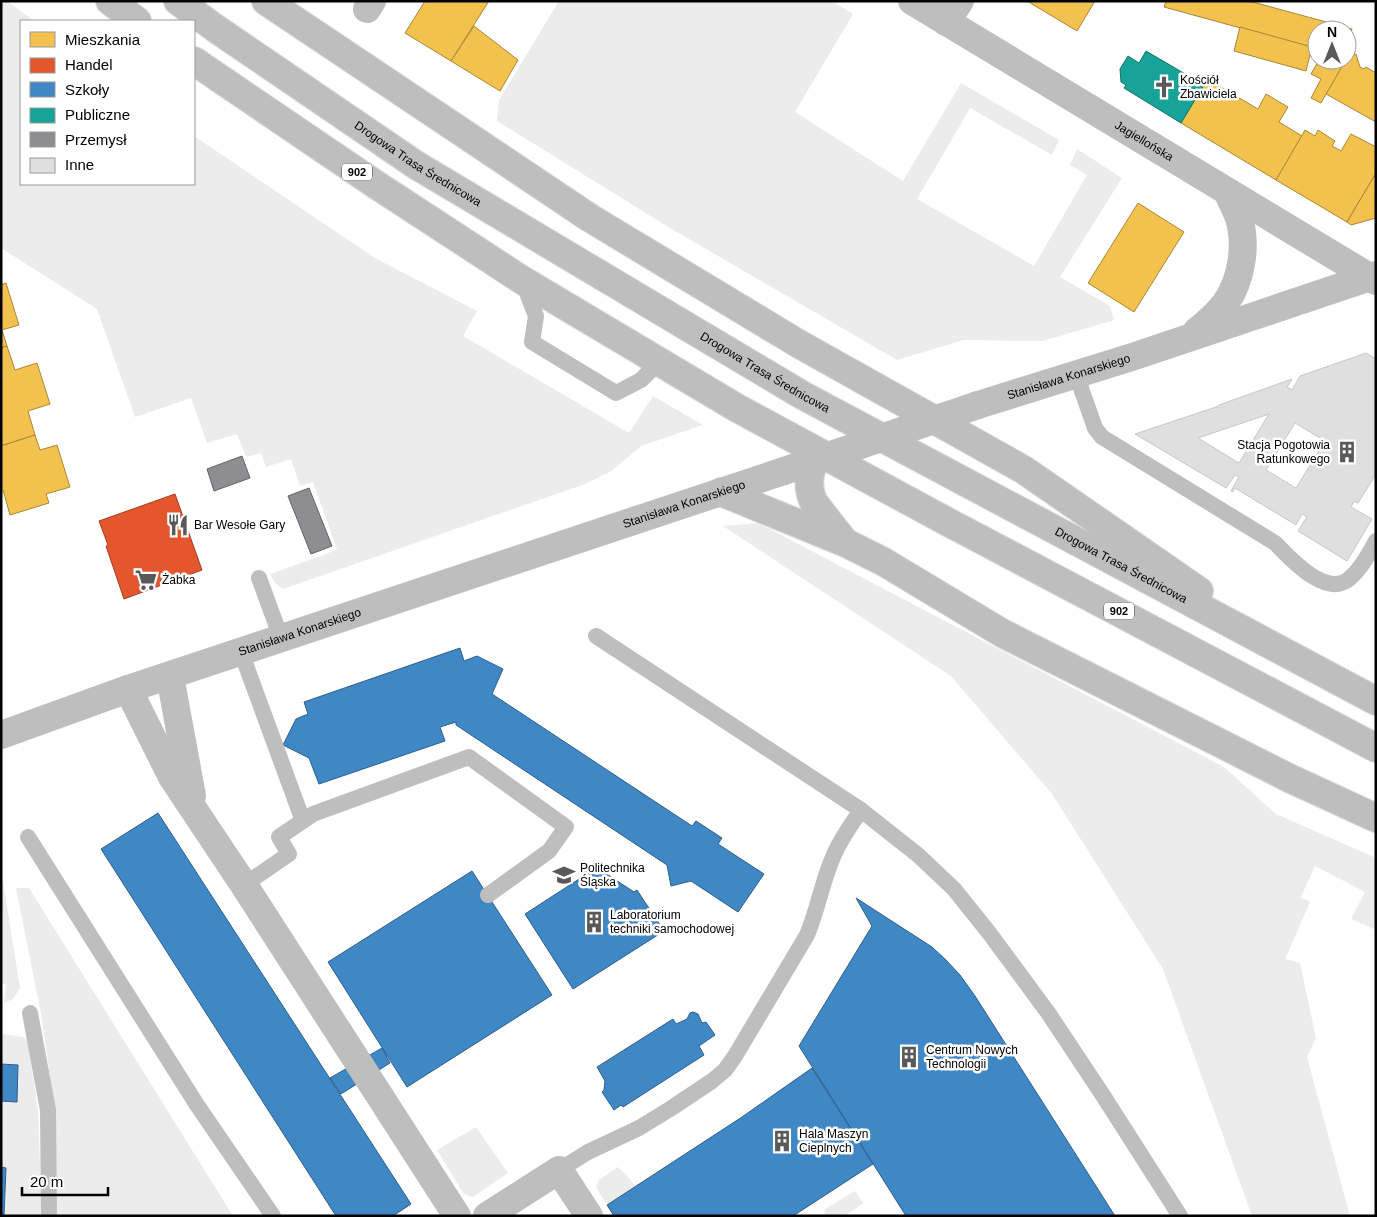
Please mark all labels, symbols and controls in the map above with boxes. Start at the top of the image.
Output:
legend [20,20,195,185]
north arrow [1307,20,1357,70]
text: N [1327,24,1337,40]
text: Mieszkania [65,31,141,48]
text: Handel [65,56,113,73]
place label: Kościół Zbawiciela [1180,73,1237,101]
church icon: Kościół Zbawiciela [1151,74,1177,100]
text: Szkoły [65,81,110,98]
text: Publiczne [65,106,130,123]
street label: Drogowa Trasa Średnicowa [352,118,484,209]
street label: Jagiellońska [1112,118,1176,164]
text: Przemysł [65,131,127,148]
text: Inne [65,156,94,173]
road number: 902 [342,163,372,180]
street label: Drogowa Trasa Średnicowa [698,329,832,416]
street label: Stanisława Konarskiego [1005,351,1132,403]
place label: Stacja Pogotowia Ratunkowego [1237,438,1330,466]
building icon: Stacja Pogotowia Ratunkowego [1334,439,1360,465]
street label: Stanisława Konarskiego [621,477,747,531]
restaurant icon: Bar Wesołe Gary [165,512,191,538]
place label: Bar Wesołe Gary [194,518,285,532]
street label: Drogowa Trasa Średnicowa [1053,524,1190,606]
supermarket icon: Żabka [133,567,159,593]
place label: Żabka [162,573,196,587]
road number: 902 [1104,602,1134,620]
street label: Stanisława Konarskiego [237,605,363,659]
place label: Politechnika Śląska [580,861,645,889]
school or university icon: Politechnika Śląska [551,862,577,888]
place label: Laboratorium techniki samochodowej [610,908,734,936]
building icon: Laboratorium techniki samochodowej [581,909,607,935]
place label: Centrum Nowych Technologii [926,1043,1018,1071]
building icon: Centrum Nowych Technologii [896,1044,922,1070]
place label: Hala Maszyn Cieplnych [799,1127,868,1155]
building icon: Hala Maszyn Cieplnych [769,1128,795,1154]
scale bar [22,1164,109,1196]
text: 20 m [30,1173,63,1190]

